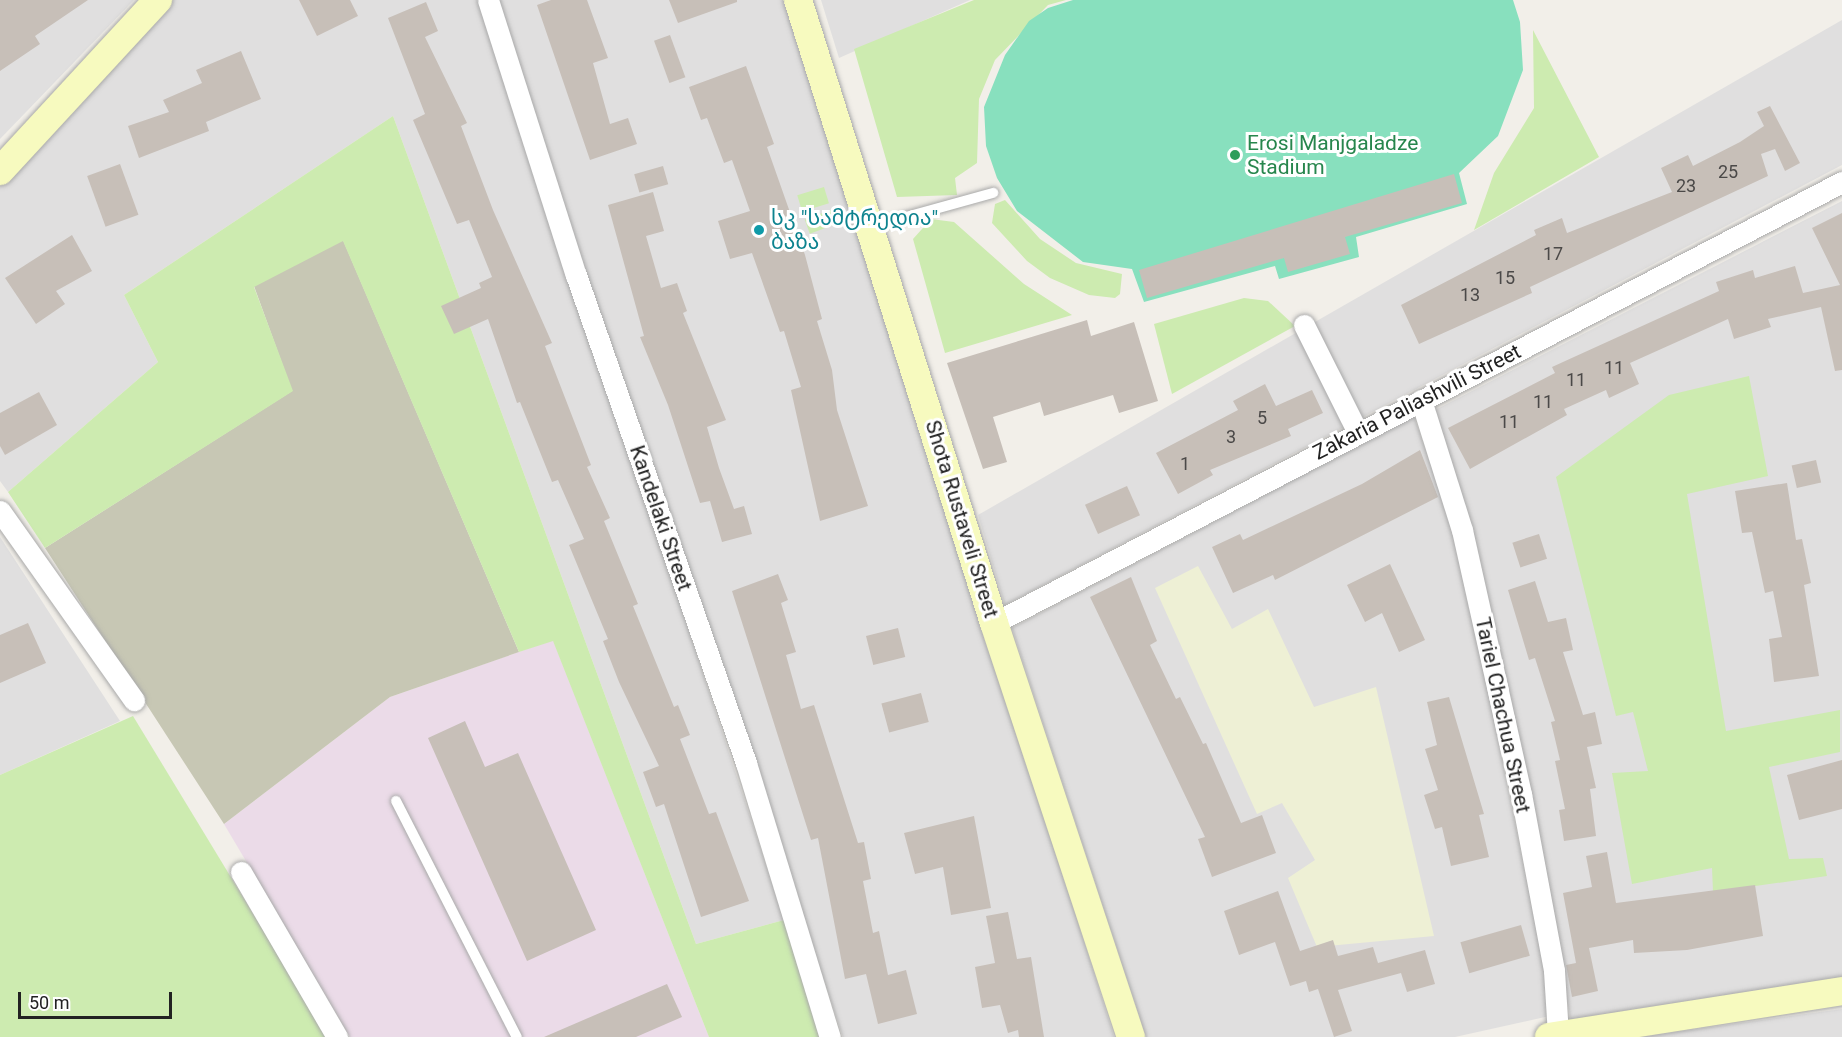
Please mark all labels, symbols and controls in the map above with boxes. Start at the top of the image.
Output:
place label: Erosi Manjgaladze Stadium [1247,130,1418,180]
marker: Erosi Manjgaladze Stadium [1228,148,1242,162]
house number: 25 [1718,161,1738,183]
house number: 23 [1676,175,1696,197]
place label: სკ "სამტრედია" ბაზა [771,205,938,255]
marker: სკ "სამტრედია" ბაზა [752,223,766,237]
house number: 17 [1543,243,1563,265]
house number: 15 [1495,267,1515,289]
house number: 13 [1460,284,1480,306]
street label: Zakaria Paliashvili Street [1309,339,1525,465]
house number: 11 [1604,357,1624,379]
house number: 11 [1566,369,1586,391]
house number: 11 [1533,391,1553,413]
house number: 5 [1257,407,1267,429]
house number: 11 [1499,411,1519,433]
street label: Shota Rustaveli Street [920,417,1004,621]
house number: 3 [1226,426,1236,448]
street label: Kandelaki Street [624,442,698,594]
house number: 1 [1180,453,1190,475]
street label: Tariel Chachua Street [1470,615,1536,815]
scale bar [21,980,176,1018]
text: 50 m [29,992,69,1013]

